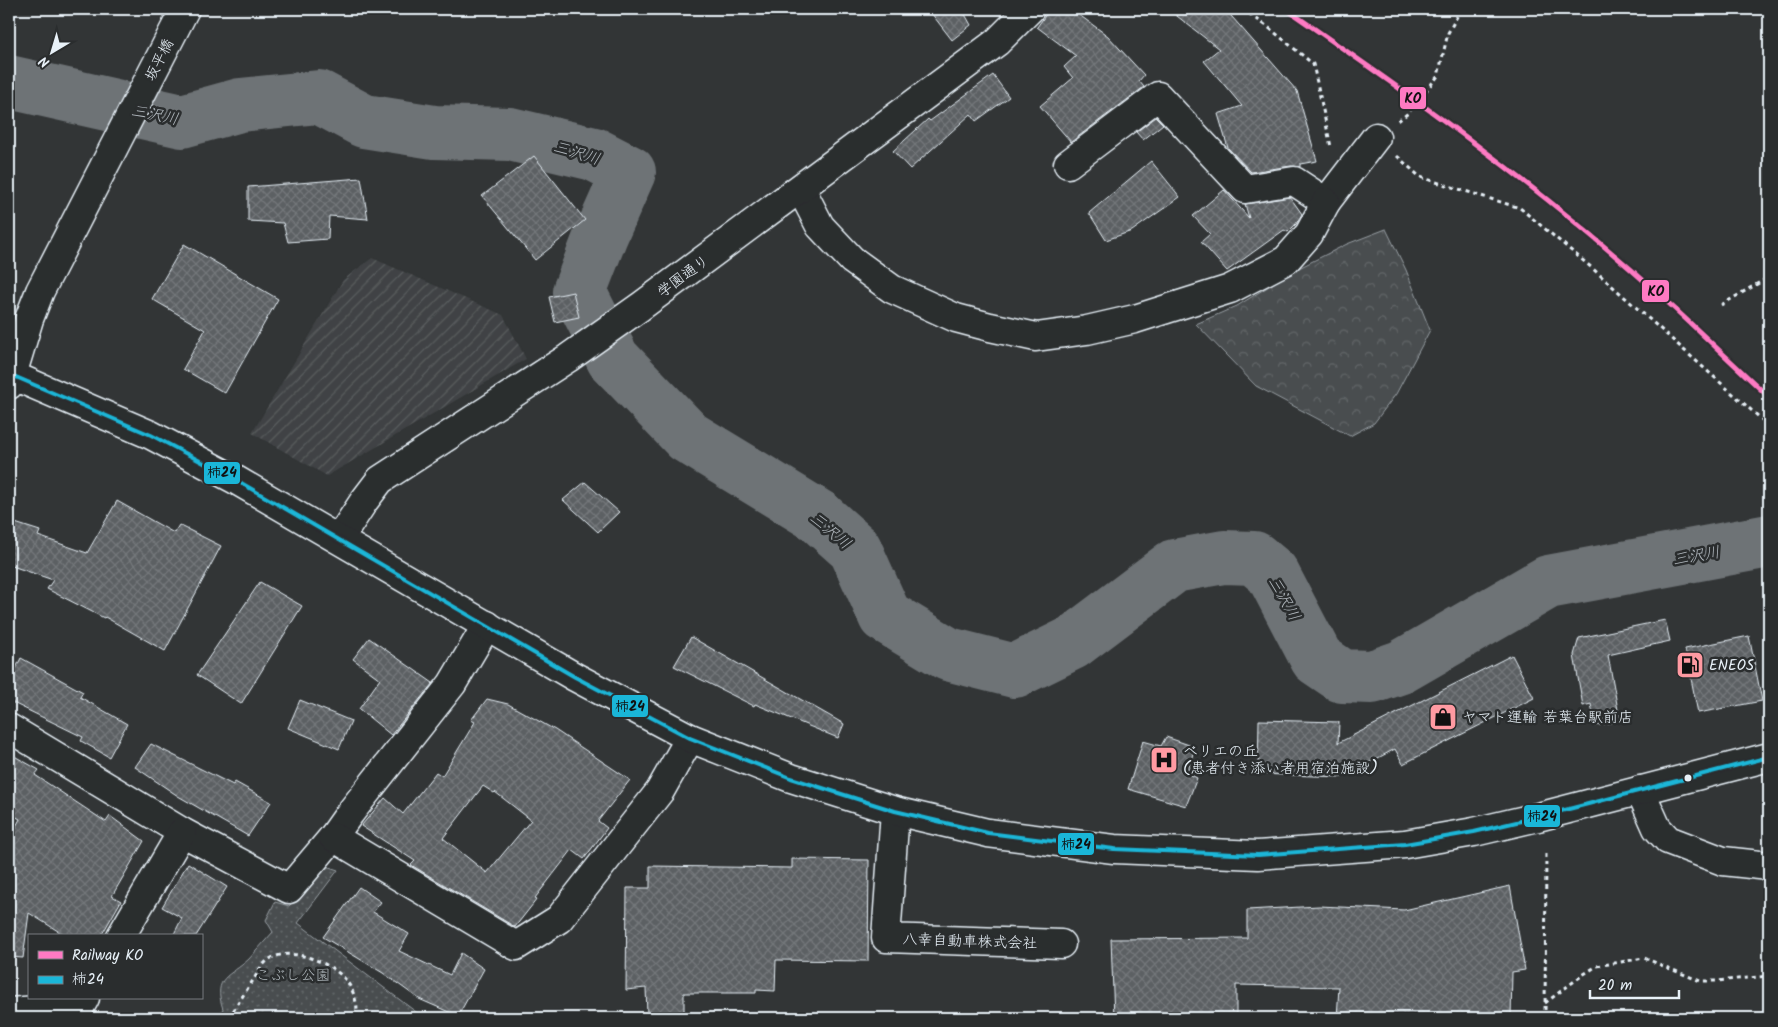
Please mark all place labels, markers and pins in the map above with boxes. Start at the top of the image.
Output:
fuel station icon: ENEOS [1675,650,1705,680]
place label: ENEOS [1709,654,1754,678]
shop icon: ヤマト運輸 若葉台駅前店 [1428,702,1458,732]
place label: ヤマト運輸 若葉台駅前店 [1462,706,1633,730]
place label: ベリエの丘 (患者付き添い者用宿泊施設) [1183,740,1378,781]
hospital icon: ベリエの丘 (患者付き添い者用宿泊施設) [1149,745,1179,775]
unlabelled marker [1683,773,1693,783]

